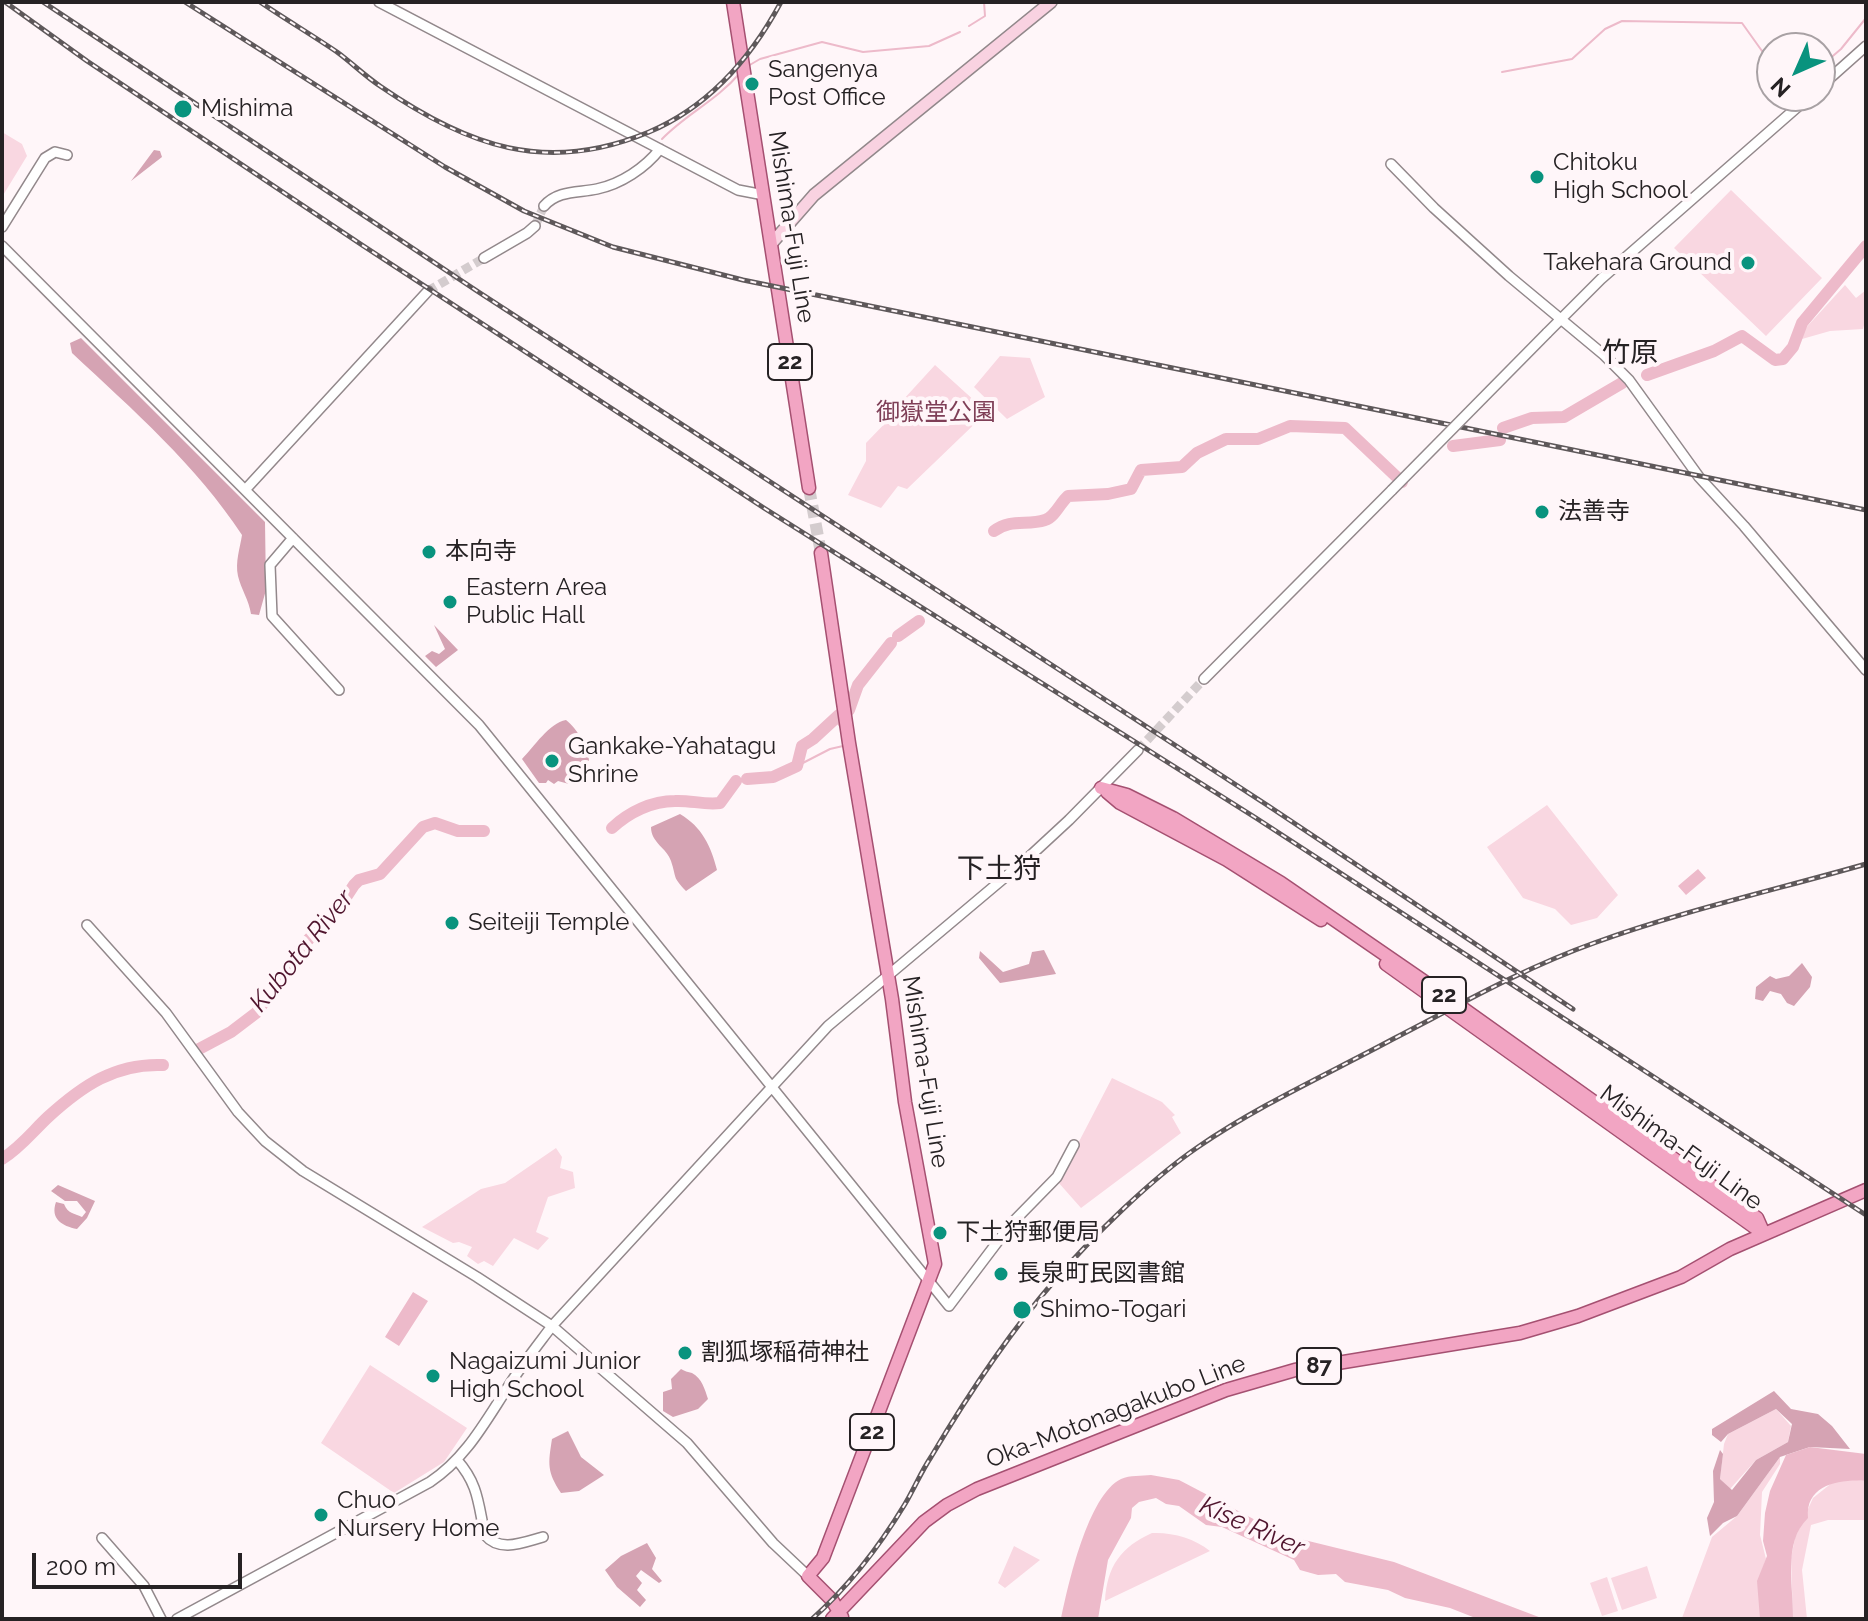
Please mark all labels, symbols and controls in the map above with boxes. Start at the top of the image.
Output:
north arrow [1756,32,1836,112]
place label: Sangenya Post Office [768,56,886,112]
text: N [1765,72,1796,103]
marker: Sangenya Post Office [743,75,761,93]
place label: Mishima [201,95,293,123]
marker: Mishima [172,98,194,120]
street label: Mishima-Fuji Line [762,129,820,325]
place label: Chitoku High School [1553,149,1688,205]
marker: Chitoku High School [1528,168,1546,186]
place label: Takehara Ground [1543,249,1732,277]
marker: Takehara Ground [1739,254,1757,272]
district label: 竹原 [1602,337,1658,371]
road number: 22 [768,344,812,380]
park label: 御嶽堂公園 [876,399,996,427]
place label: 法善寺 [1558,498,1630,526]
marker: 法善寺 [1533,503,1551,521]
place label: 本向寺 [445,538,517,566]
marker: 本向寺 [420,543,438,561]
place label: Eastern Area Public Hall [466,574,607,630]
marker: Eastern Area Public Hall [441,593,459,611]
place label: Gankake-Yahatagu Shrine [568,733,776,789]
marker: Gankake-Yahatagu Shrine [543,752,561,770]
district label: 下土狩 [957,853,1041,887]
water label: Kubota River [243,884,361,1018]
place label: Seiteiji Temple [468,909,629,937]
marker: Seiteiji Temple [443,914,461,932]
street label: Mishima-Fuji Line [896,974,954,1170]
road number: 22 [1422,977,1466,1013]
street label: Mishima-Fuji Line [1594,1079,1768,1217]
place label: 下土狩郵便局 [956,1219,1100,1247]
marker: 下土狩郵便局 [931,1224,949,1242]
place label: 長泉町民図書館 [1017,1260,1185,1288]
marker: 長泉町民図書館 [992,1265,1010,1283]
place label: Shimo-Togari [1040,1296,1187,1324]
marker: Shimo-Togari [1011,1299,1033,1321]
place label: 割狐塚稲荷神社 [701,1339,869,1367]
marker: 割狐塚稲荷神社 [676,1344,694,1362]
place label: Nagaizumi Junior High School [449,1348,641,1404]
road number: 87 [1297,1348,1341,1384]
street label: Oka-Motonagakubo Line [982,1349,1250,1475]
marker: Nagaizumi Junior High School [424,1367,442,1385]
road number: 22 [850,1414,894,1450]
place label: Chuo Nursery Home [337,1487,499,1543]
water label: Kise River [1195,1490,1309,1564]
marker: Chuo Nursery Home [312,1506,330,1524]
scale bar [36,1537,246,1587]
text: 200 m [46,1552,116,1581]

